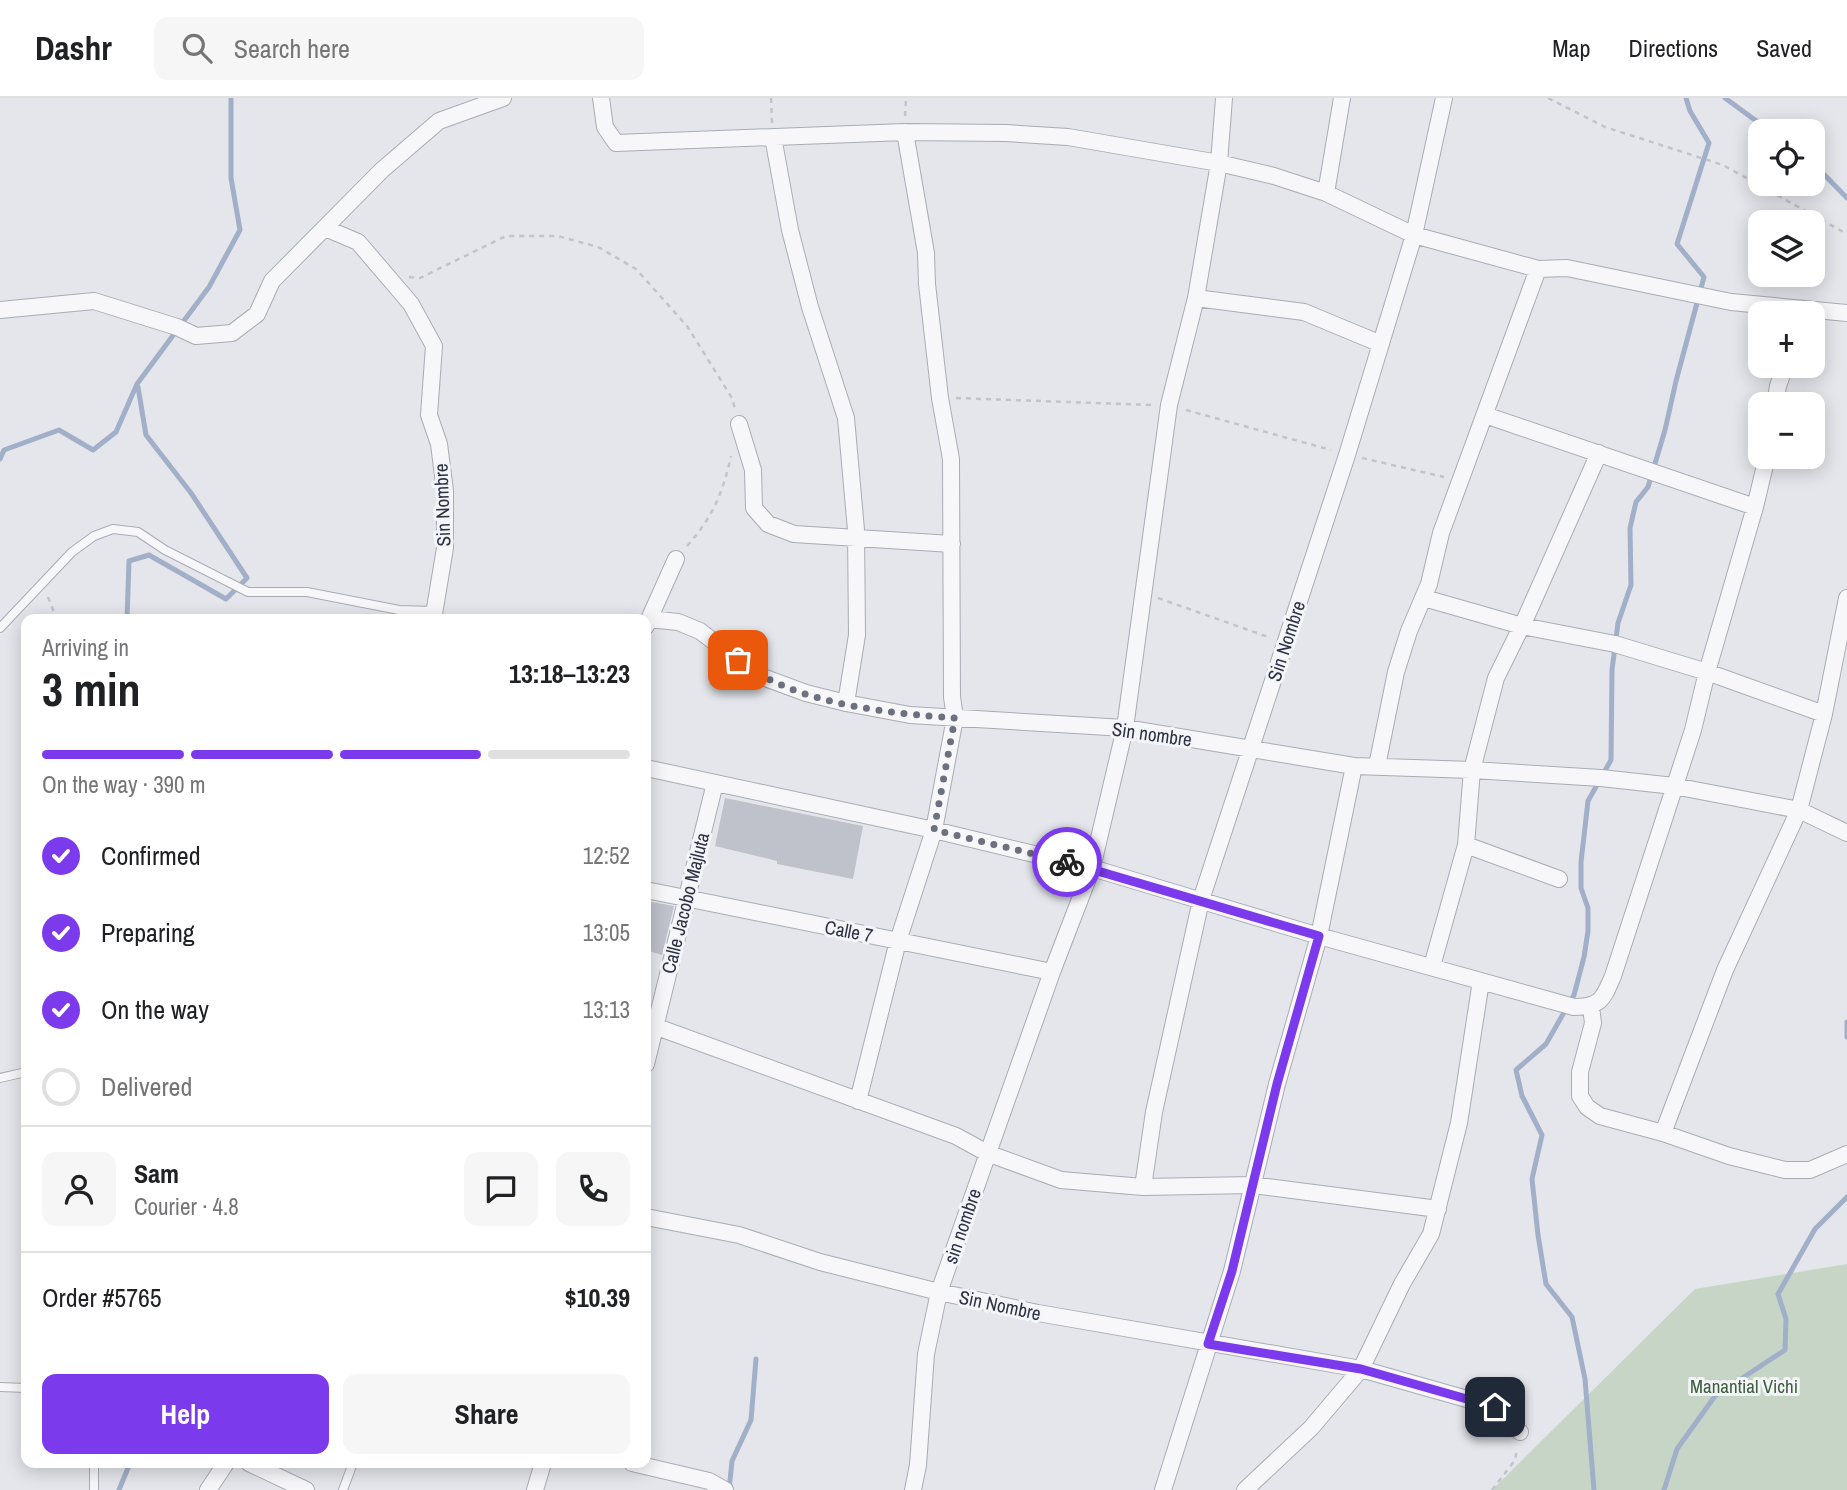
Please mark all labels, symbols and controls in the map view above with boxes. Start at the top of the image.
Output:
search box [154,17,644,80]
text: Dashr [35,26,112,70]
icon: search [178,29,216,67]
text: Search here [234,31,350,66]
text: Map [1552,32,1590,64]
text: Directions [1628,32,1718,64]
text: Saved [1756,32,1812,64]
map controls [1748,119,1825,469]
button: locate [1748,119,1825,196]
button: layers [1748,210,1825,287]
button: + [1748,301,1825,378]
button: − [1748,392,1825,469]
street label: Sin Nombre [428,463,456,547]
street label: Sin Nombre [1261,597,1311,685]
pin [708,630,768,690]
text: Arriving in [42,632,129,663]
icon: bag [719,641,757,679]
text: 13:18–13:23 [509,656,630,691]
text: 3 min [42,658,141,720]
street label: Sin nombre [1110,716,1194,752]
text: On the way · 390 m [42,769,206,800]
courier [1032,827,1102,897]
street label: Calle Jacobo Majluta [655,829,715,976]
icon: check [42,837,80,875]
text: Confirmed [101,838,201,873]
text: 12:52 [583,840,630,871]
icon: bike [1048,843,1086,881]
icon: check [42,914,80,952]
street label: Calle 7 [823,914,876,948]
text: Preparing [101,915,195,950]
text: 13:05 [583,917,630,948]
icon: check [42,991,80,1029]
text: On the way [101,992,209,1027]
text: 13:13 [583,994,630,1025]
text: Delivered [101,1069,192,1104]
button: person [42,1152,116,1226]
button: chat [464,1152,538,1226]
button: phone [556,1152,630,1226]
text: Sam [134,1156,179,1191]
street label: sin nombre [937,1185,987,1267]
text: Courier · 4.8 [134,1191,239,1222]
text: Order #5765 [42,1280,162,1315]
text: $10.39 [565,1280,630,1315]
street label: Sin Nombre [957,1284,1043,1326]
park label: Manantial Vichi [1690,1373,1798,1399]
button: Help [42,1374,329,1454]
button: Share [343,1374,630,1454]
pin [1465,1377,1525,1437]
icon: home [1476,1388,1514,1426]

